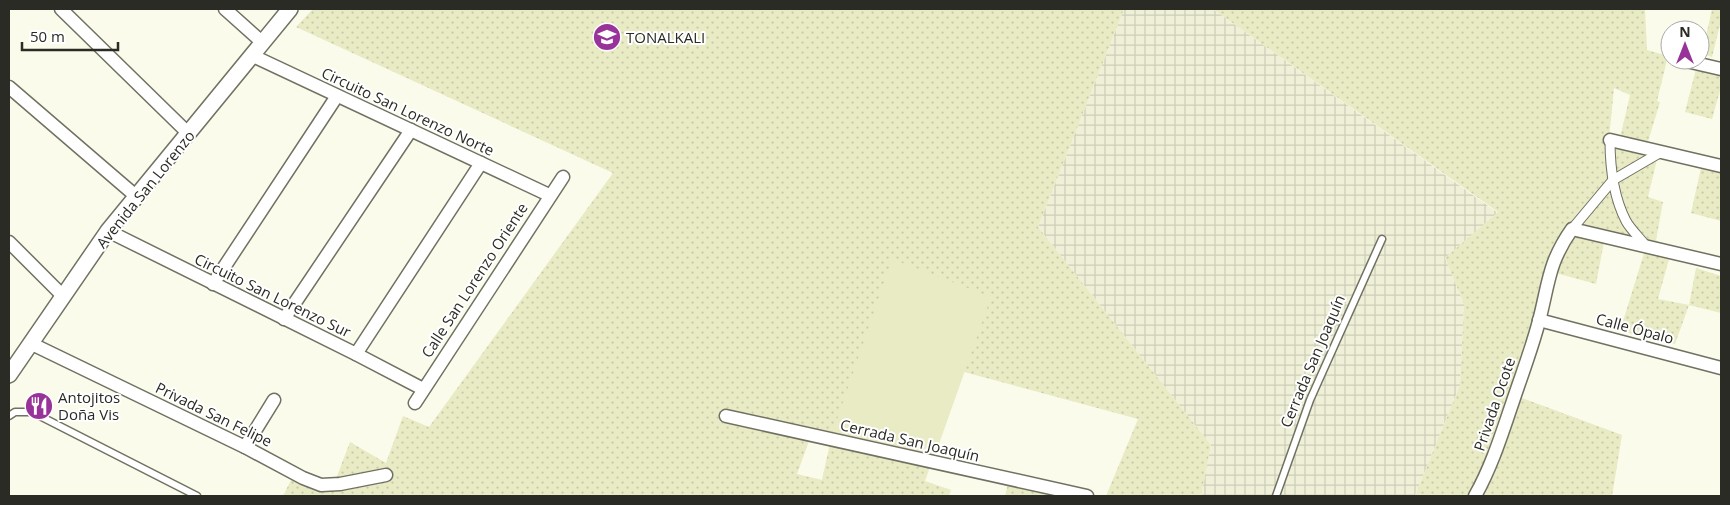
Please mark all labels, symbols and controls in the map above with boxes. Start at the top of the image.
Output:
scale bar [22,20,119,52]
north arrow [1660,20,1710,70]
school or university icon: TONALKALI [592,22,622,52]
text: N [1679,22,1691,41]
text: 50 m [30,26,65,46]
place label: TONALKALI [626,27,705,47]
street label: Circuito San Lorenzo Norte [318,62,498,160]
street label: Avenida San Lorenzo [91,126,199,252]
street label: Calle San Lorenzo Oriente [416,199,532,361]
street label: Circuito San Lorenzo Sur [192,248,354,342]
street label: Cerrada San Joaquín [1275,292,1349,430]
street label: Calle Ópalo [1594,308,1676,348]
street label: Privada Ocote [1469,354,1519,454]
street label: Privada San Felipe [152,377,276,451]
place label: Antojitos Doña Vis [58,387,120,424]
restaurant icon: Antojitos Doña Vis [24,391,54,421]
street label: Cerrada San Joaquín [838,414,982,466]

